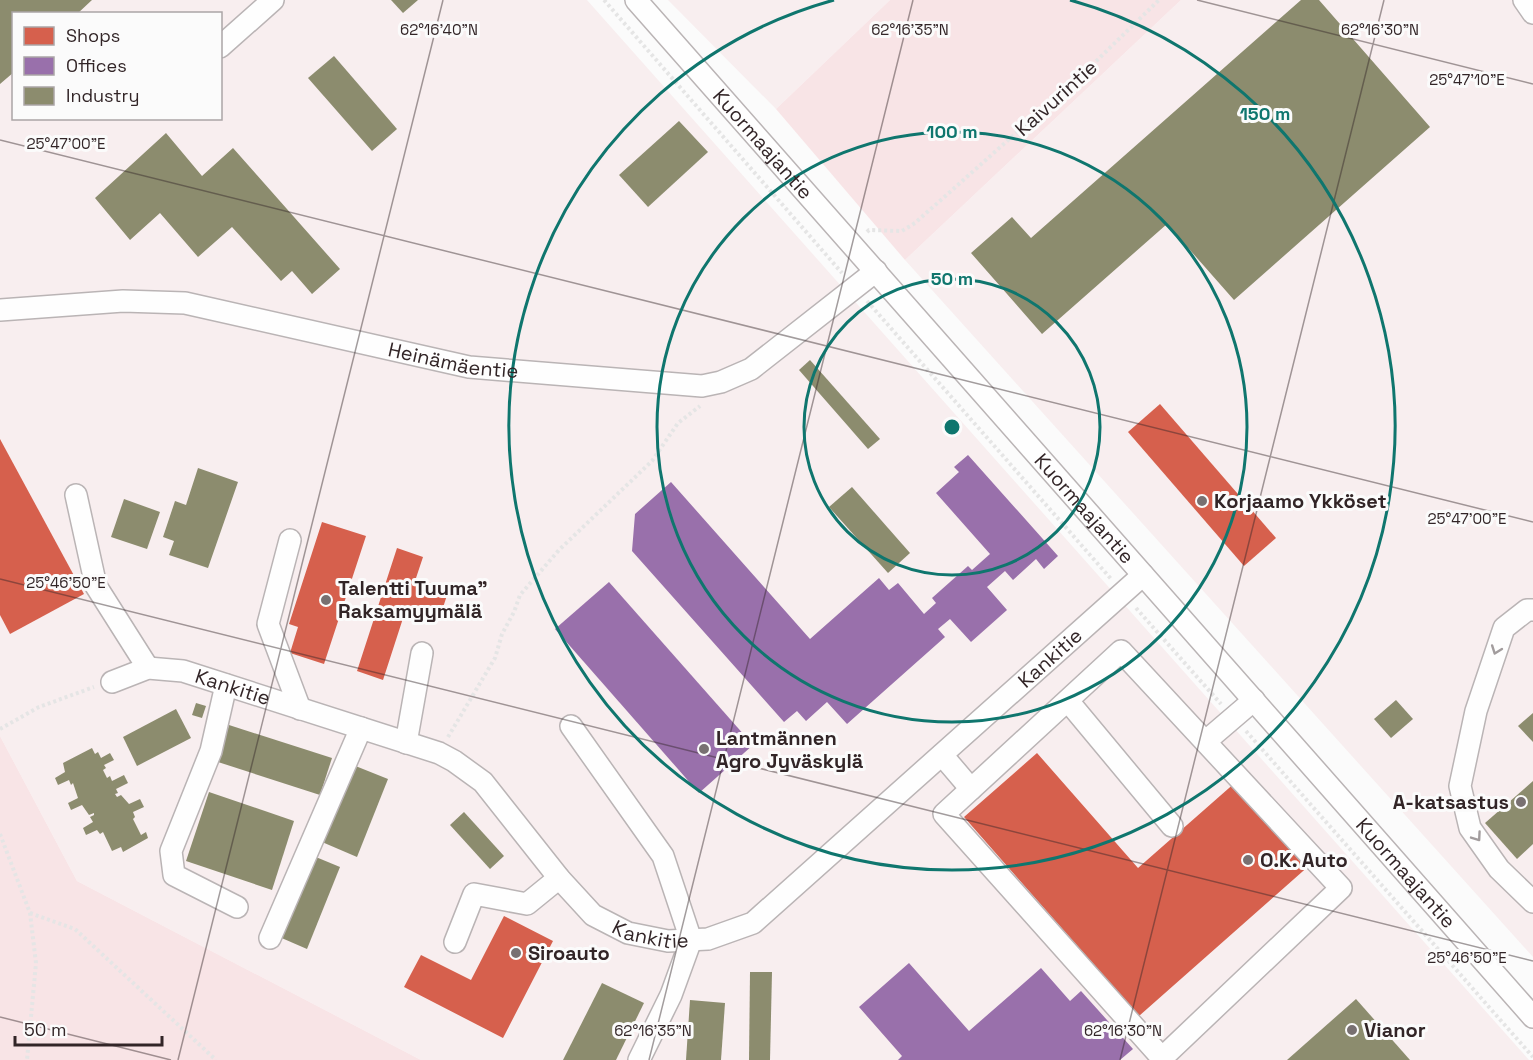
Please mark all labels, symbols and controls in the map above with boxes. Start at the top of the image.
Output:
legend [12,12,222,120]
text: 62°16'40"N [400,20,478,39]
text: 62°16'35"N [871,20,949,39]
text: 62°16'30"N [1341,20,1419,39]
text: Shops [66,24,120,47]
text: Offices [66,54,127,77]
street label: Kaivurintie [1009,54,1103,142]
text: 25°47'10"E [1429,70,1505,89]
street label: Kuormaajantie [707,83,819,205]
text: Industry [66,84,139,107]
text: 150 m [1240,102,1290,125]
text: 100 m [926,120,978,143]
text: 25°47'00"E [27,134,105,153]
text: 50 m [931,267,973,290]
street label: Heinämäentie [386,336,519,384]
centre of rings [942,417,962,437]
street label: Kuormaajantie [1029,448,1140,569]
place label: Korjaamo Ykköset [1214,488,1387,514]
marker: Korjaamo Ykköset [1195,494,1209,508]
text: 25°47'00"E [1428,509,1506,528]
text: 25°46'50"E [26,573,106,592]
place label: Talentti Tuuma" Raksamyymälä [338,575,488,624]
marker: Talentti Tuuma" Raksamyymälä [319,593,333,607]
street label: Kankitie [1012,623,1088,694]
one-way arrow [1491,644,1503,655]
street label: Kankitie [192,663,274,711]
place label: Lantmännen Agro Jyväskylä [716,725,864,774]
marker: Lantmännen Agro Jyväskylä [697,742,711,756]
place label: A-katsastus [1393,789,1509,815]
marker: A-katsastus [1514,795,1528,809]
street label: Kuormaajantie [1350,812,1462,934]
one-way arrow [1470,830,1481,841]
place label: O.K. Auto [1260,847,1348,873]
marker: O.K. Auto [1241,853,1255,867]
street label: Kankitie [608,914,689,954]
place label: Siroauto [528,940,610,966]
marker: Siroauto [509,946,523,960]
text: 25°46'50"E [1427,948,1507,967]
scale bar [15,1009,162,1047]
place label: Vianor [1364,1017,1426,1043]
text: 50 m [24,1018,66,1041]
text: 62°16'35"N [614,1021,692,1040]
text: 62°16'30"N [1084,1021,1162,1040]
marker: Vianor [1345,1023,1359,1037]

